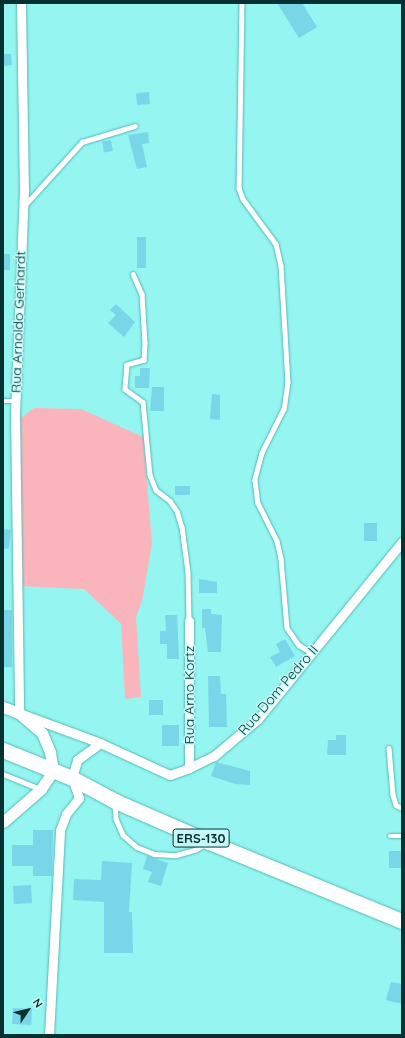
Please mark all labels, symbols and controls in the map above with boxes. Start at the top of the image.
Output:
street label: Rua Arnoldo Gerhardt [7,251,29,393]
street label: Rua Dom Pedro II [234,642,322,738]
street label: Rua Arno Kortz [181,646,197,744]
road number: ERS-130 [172,827,230,849]
north arrow [8,990,48,1030]
text: N [30,996,46,1010]

